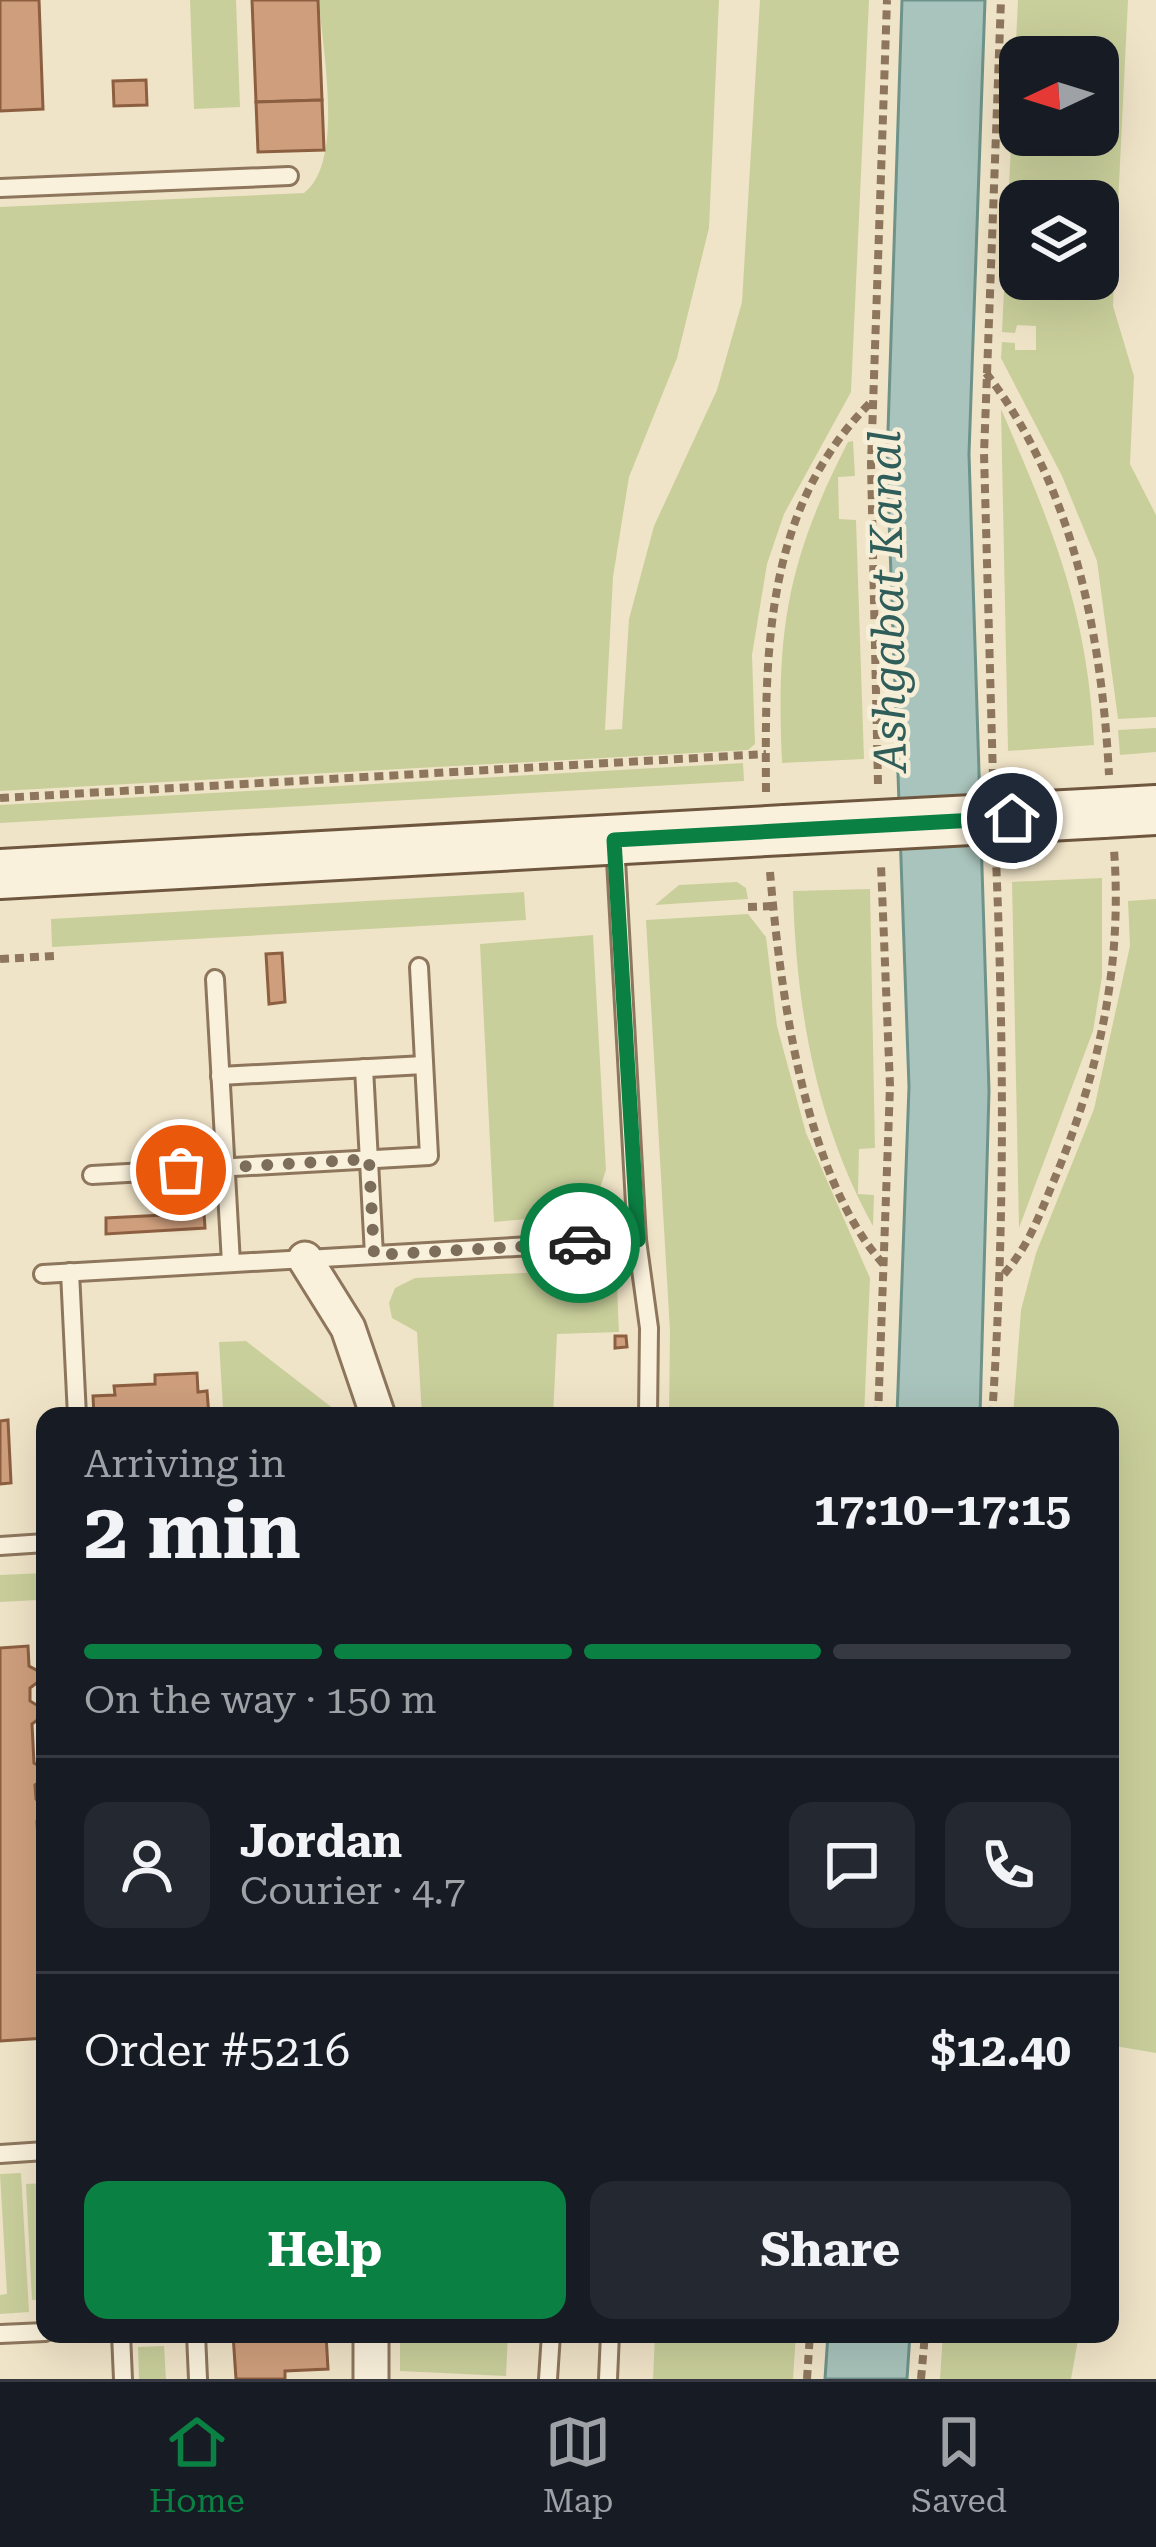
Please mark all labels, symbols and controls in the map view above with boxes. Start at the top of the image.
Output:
north arrow [999,36,1119,156]
map controls [999,36,1119,300]
button: layers [999,180,1119,300]
water label: Ashgabat Kanal [858,430,917,775]
pin [961,767,1063,869]
icon: home [979,785,1045,851]
pin [130,1119,232,1221]
icon: bag [148,1137,214,1203]
courier [520,1183,640,1303]
icon: car [547,1210,613,1276]
text: Arriving in [84,1441,286,1487]
text: 17:10–17:15 [814,1483,1071,1536]
text: 2 min [84,1486,301,1577]
text: On the way · 150 m [84,1677,436,1723]
button: person [84,1802,210,1928]
button: chat [789,1802,915,1928]
button: phone [945,1802,1071,1928]
text: Jordan [240,1815,402,1868]
text: Courier · 4.7 [240,1868,466,1914]
text: Order #5216 [84,2024,350,2077]
text: $12.40 [931,2024,1071,2077]
button: Help [84,2181,566,2319]
button: Share [590,2181,1071,2319]
tab: Home [149,2409,245,2520]
tab: Map [543,2409,613,2520]
tab: Saved [911,2409,1007,2520]

